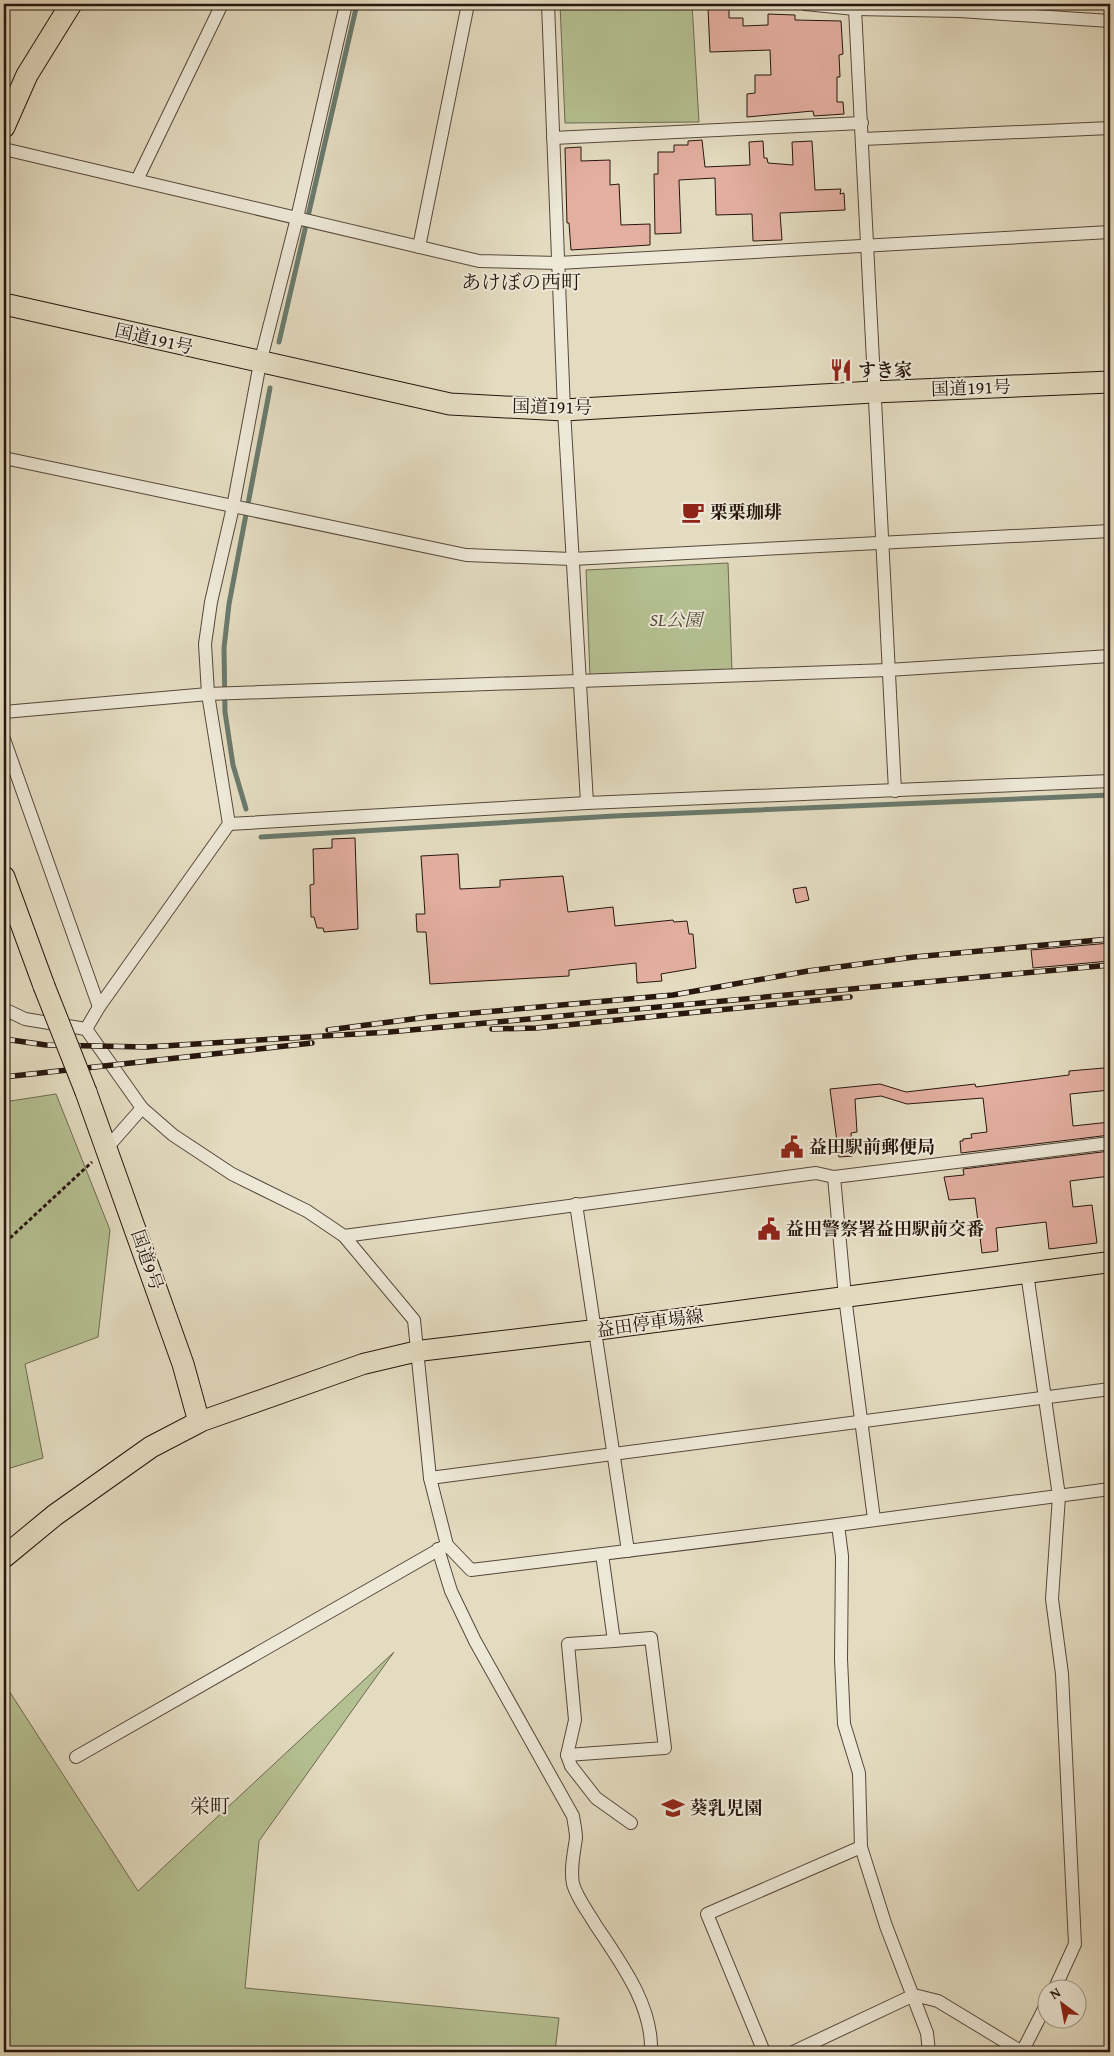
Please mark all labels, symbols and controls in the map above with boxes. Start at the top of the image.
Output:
district label: あけぼの西町 [461,267,581,296]
street label: 国道191号 [112,316,196,361]
place label: すき家 [858,356,912,383]
restaurant icon: すき家 [828,357,854,383]
street label: 国道191号 [931,373,1011,402]
street label: 国道191号 [512,392,592,421]
place label: 栗栗珈琲 [710,498,782,525]
cafe icon: 栗栗珈琲 [680,499,706,525]
park label: SL公園 [650,606,705,633]
place label: 益田駅前郵便局 [809,1133,935,1160]
public building icon: 益田駅前郵便局 [779,1134,805,1160]
place label: 益田警察署益田駅前交番 [786,1215,984,1242]
public building icon: 益田警察署益田駅前交番 [756,1216,782,1242]
street label: 国道9号 [125,1226,170,1294]
street label: 益田停車場線 [595,1302,705,1343]
district label: 栄町 [190,1791,230,1820]
place label: 葵乳児園 [690,1794,762,1821]
school or university icon: 葵乳児園 [660,1795,686,1821]
north arrow [1036,1978,1086,2028]
text: N [1046,1982,1065,2004]

